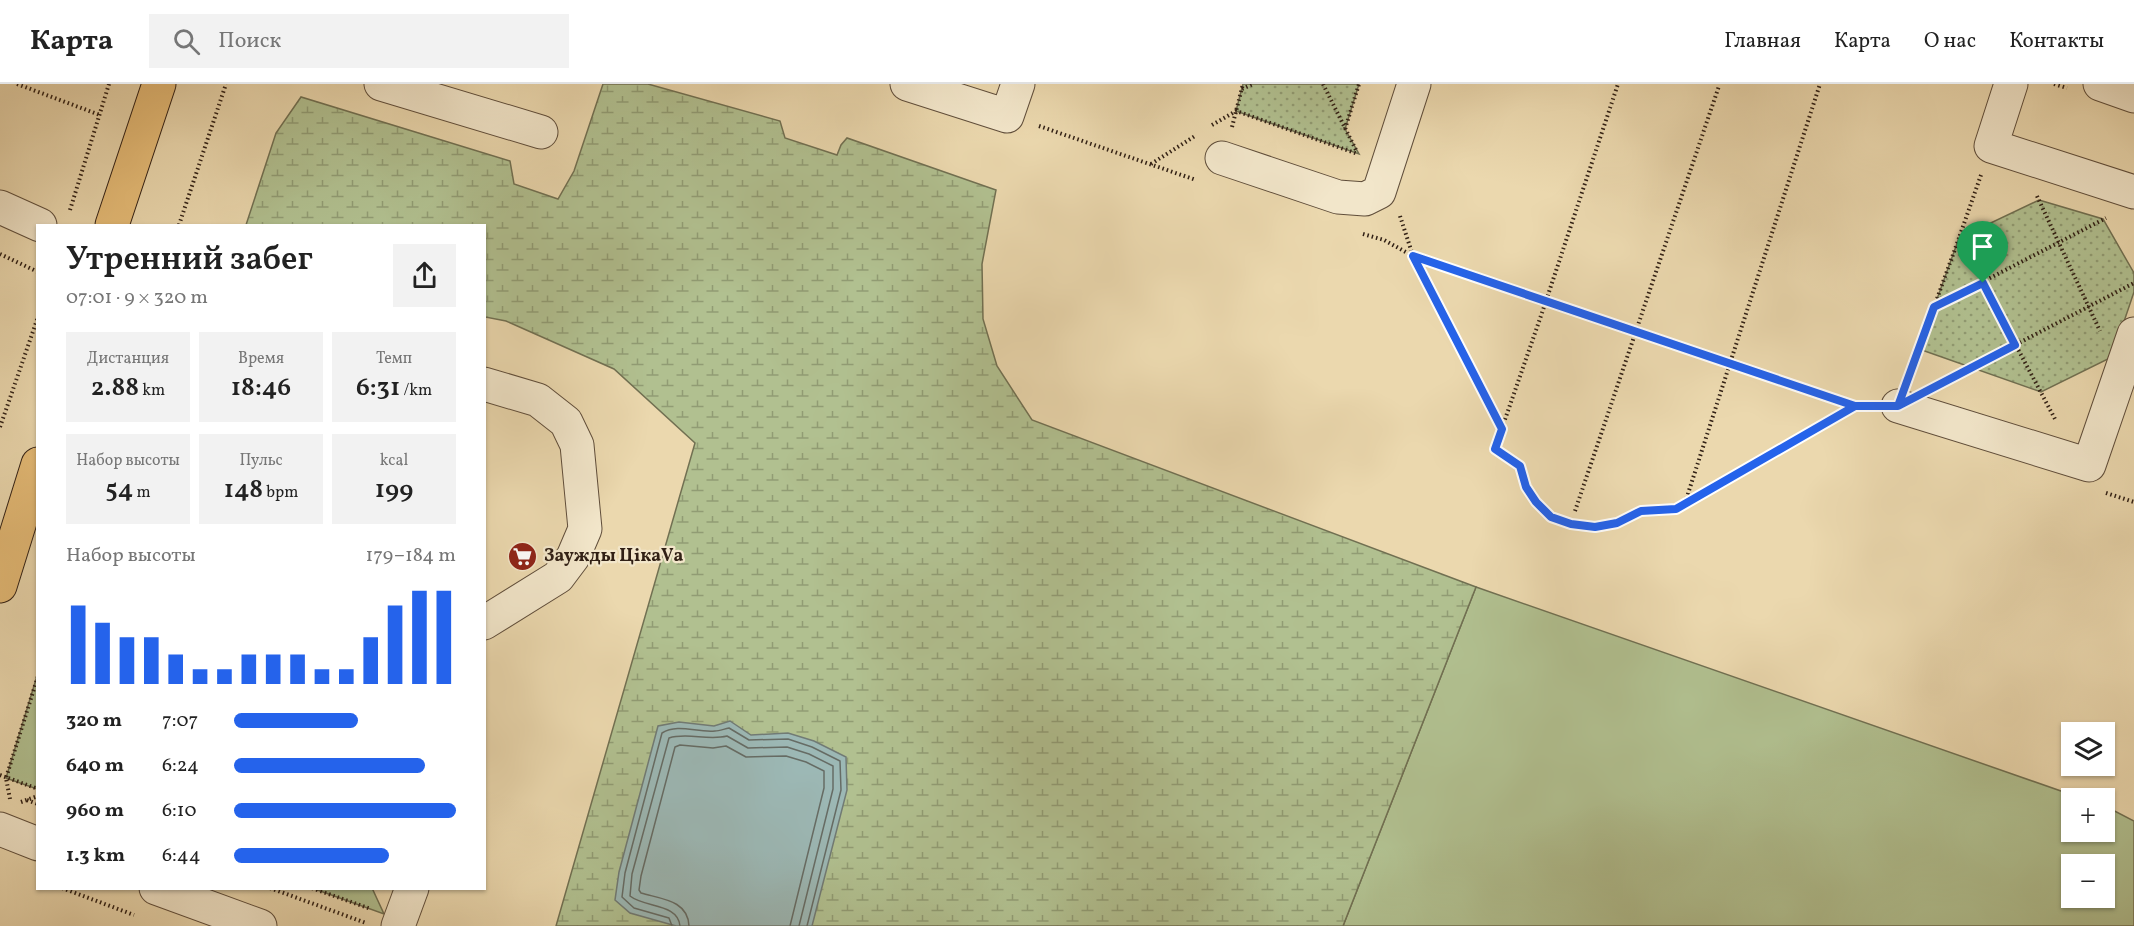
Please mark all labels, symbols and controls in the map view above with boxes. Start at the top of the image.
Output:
search box [149,14,569,68]
text: Карта [30,22,113,61]
icon: search [170,25,203,58]
text: Поиск [218,26,281,57]
text: Главная [1724,27,1801,56]
text: Карта [1834,27,1891,56]
text: О нас [1924,27,1976,56]
text: Контакты [2009,27,2104,56]
pin [1957,221,2008,283]
icon: arrive [1966,230,1999,263]
text: Утренний забег [66,238,313,284]
button: share [393,244,456,307]
text: 07:01 · 9 × 320 m [66,284,208,312]
text: Дистанция [87,348,169,370]
text: Время [238,348,284,370]
text: Темп [376,348,412,370]
text: 2.88 [91,370,139,406]
text: 18:46 [231,370,291,406]
text: 6:31 [356,370,400,406]
text: km [139,380,165,402]
text: /km [400,380,432,402]
text: Набор высоты [76,450,180,472]
text: Пульс [239,450,283,472]
text: kcal [380,450,408,472]
text: 54 [105,472,133,508]
text: 148 [224,472,263,508]
text: 199 [375,472,413,508]
text: m [133,482,151,504]
text: bpm [263,482,298,504]
supermarket icon: Заужды ЦікаVа [507,540,539,572]
text: Набор высоты [66,542,196,570]
text: 179–184 m [365,542,456,570]
place label: Заужды ЦікаVа [544,544,684,569]
text: 320 m [66,707,122,735]
text: 7:07 [162,707,198,735]
map controls [2061,722,2115,908]
button: layers [2061,722,2115,776]
text: 640 m [66,752,124,780]
text: 6:24 [162,752,199,780]
button: + [2061,788,2115,842]
text: 960 m [66,797,124,825]
text: 6:10 [162,797,197,825]
text: 1.3 km [66,842,125,870]
text: 6:44 [162,842,201,870]
button: − [2061,854,2115,908]

